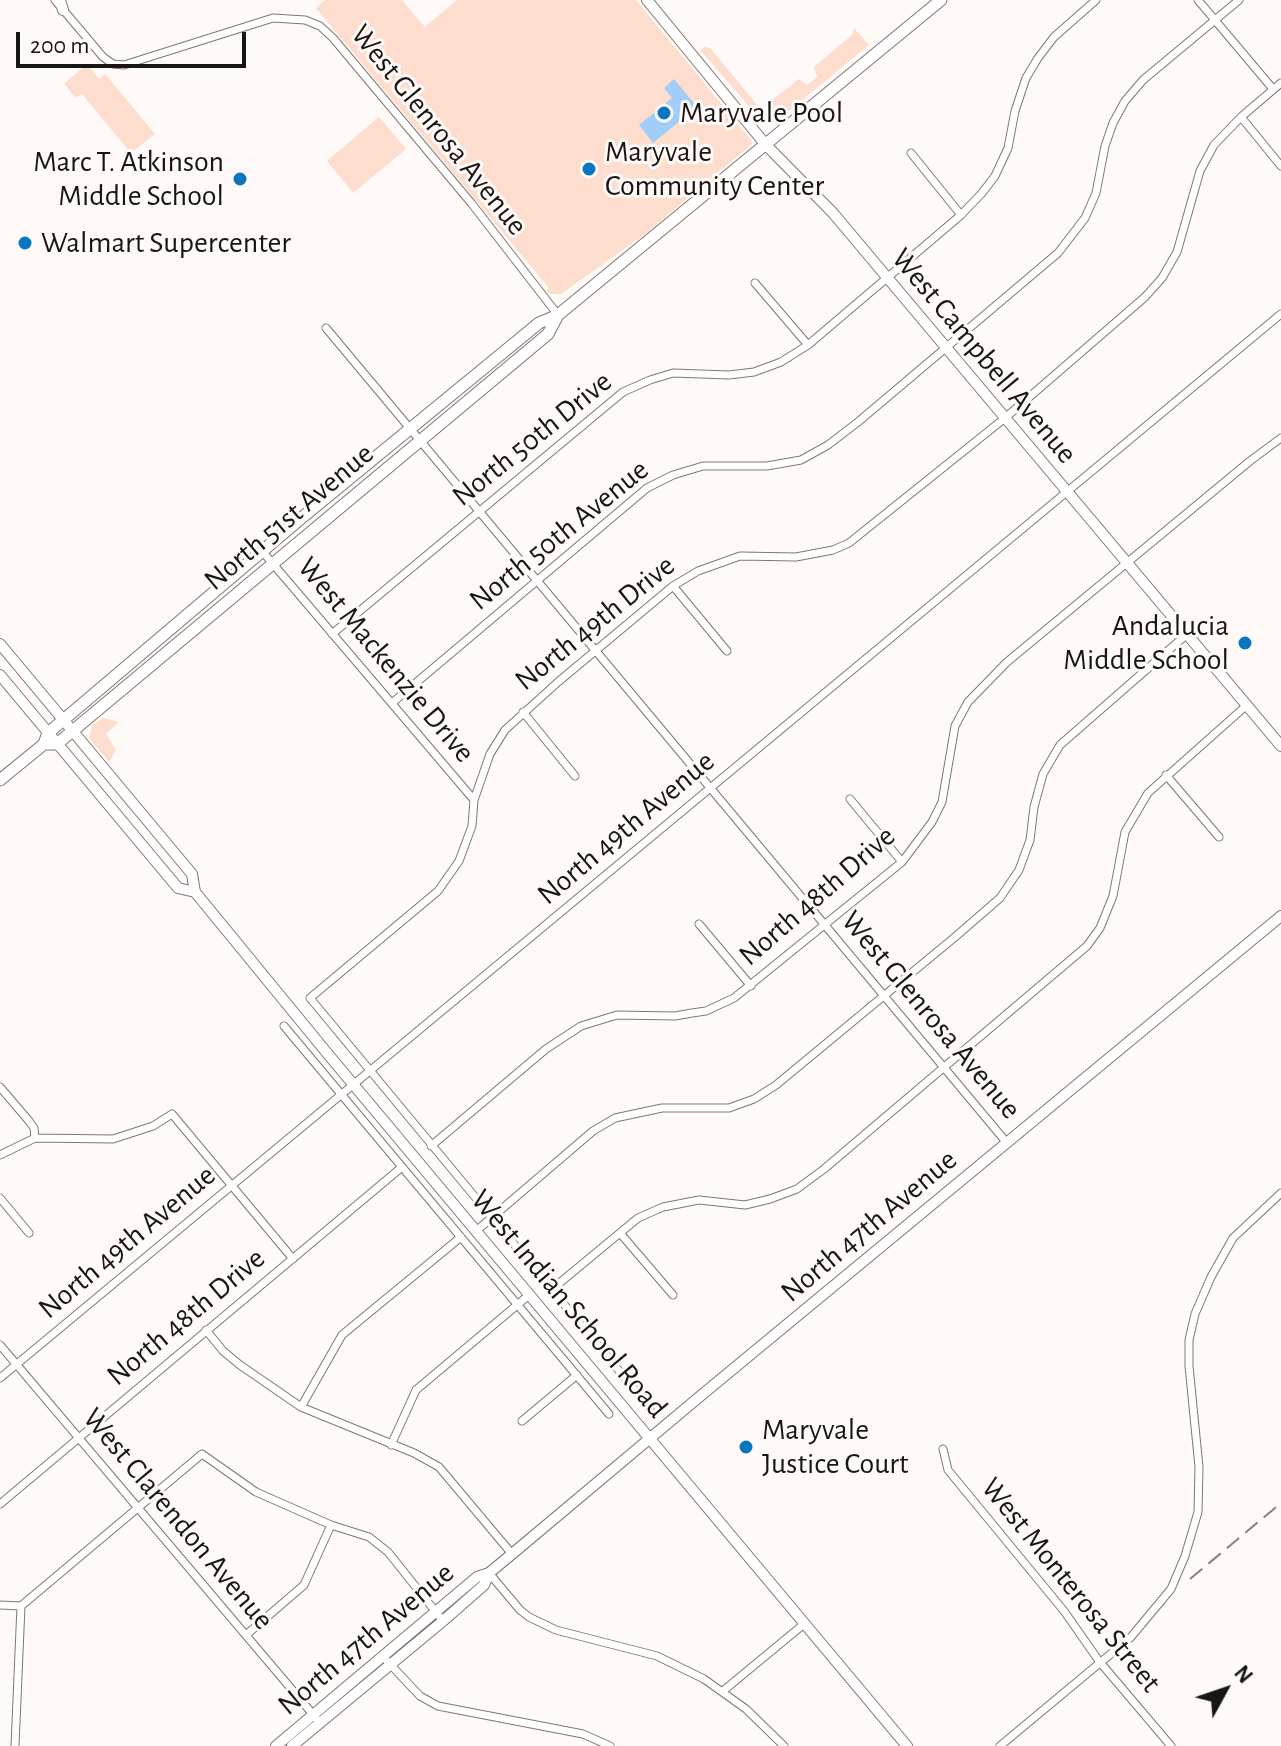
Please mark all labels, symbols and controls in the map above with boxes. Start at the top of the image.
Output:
scale bar [20,16,250,66]
street label: West Glenrosa Avenue [343,17,535,243]
text: 200 m [30,34,89,58]
place label: Maryvale Pool [680,95,843,131]
marker: Maryvale Pool [655,104,673,122]
place label: Maryvale Community Center [605,134,824,204]
place label: Marc T. Atkinson Middle School [33,144,224,214]
marker: Maryvale Community Center [580,160,598,178]
marker: Marc T. Atkinson Middle School [231,170,249,188]
place label: Walmart Supercenter [41,225,291,261]
marker: Walmart Supercenter [16,234,34,252]
street label: West Campbell Avenue [883,241,1085,471]
street label: North 50th Drive [445,364,619,514]
street label: North 51st Avenue [197,436,381,598]
street label: North 50th Avenue [462,452,656,618]
street label: North 49th Drive [508,548,682,698]
street label: West Mackenzie Drive [290,550,482,770]
place label: Andalucia Middle School [1063,608,1229,678]
marker: Andalucia Middle School [1236,634,1254,652]
street label: North 49th Avenue [530,743,722,913]
street label: North 48th Drive [731,818,903,974]
street label: West Glenrosa Avenue [833,904,1029,1126]
street label: North 47th Avenue [774,1142,964,1310]
street label: North 49th Avenue [31,1157,223,1327]
street label: West Indian School Road [463,1182,675,1426]
street label: North 48th Drive [100,1240,272,1394]
street label: West Clarendon Avenue [75,1401,281,1637]
place label: Maryvale Justice Court [762,1412,909,1482]
marker: Maryvale Justice Court [737,1438,755,1456]
street label: West Monterosa Street [973,1470,1169,1700]
street label: North 47th Avenue [271,1555,461,1723]
north arrow [1185,1650,1265,1730]
text: N [1230,1662,1257,1687]

